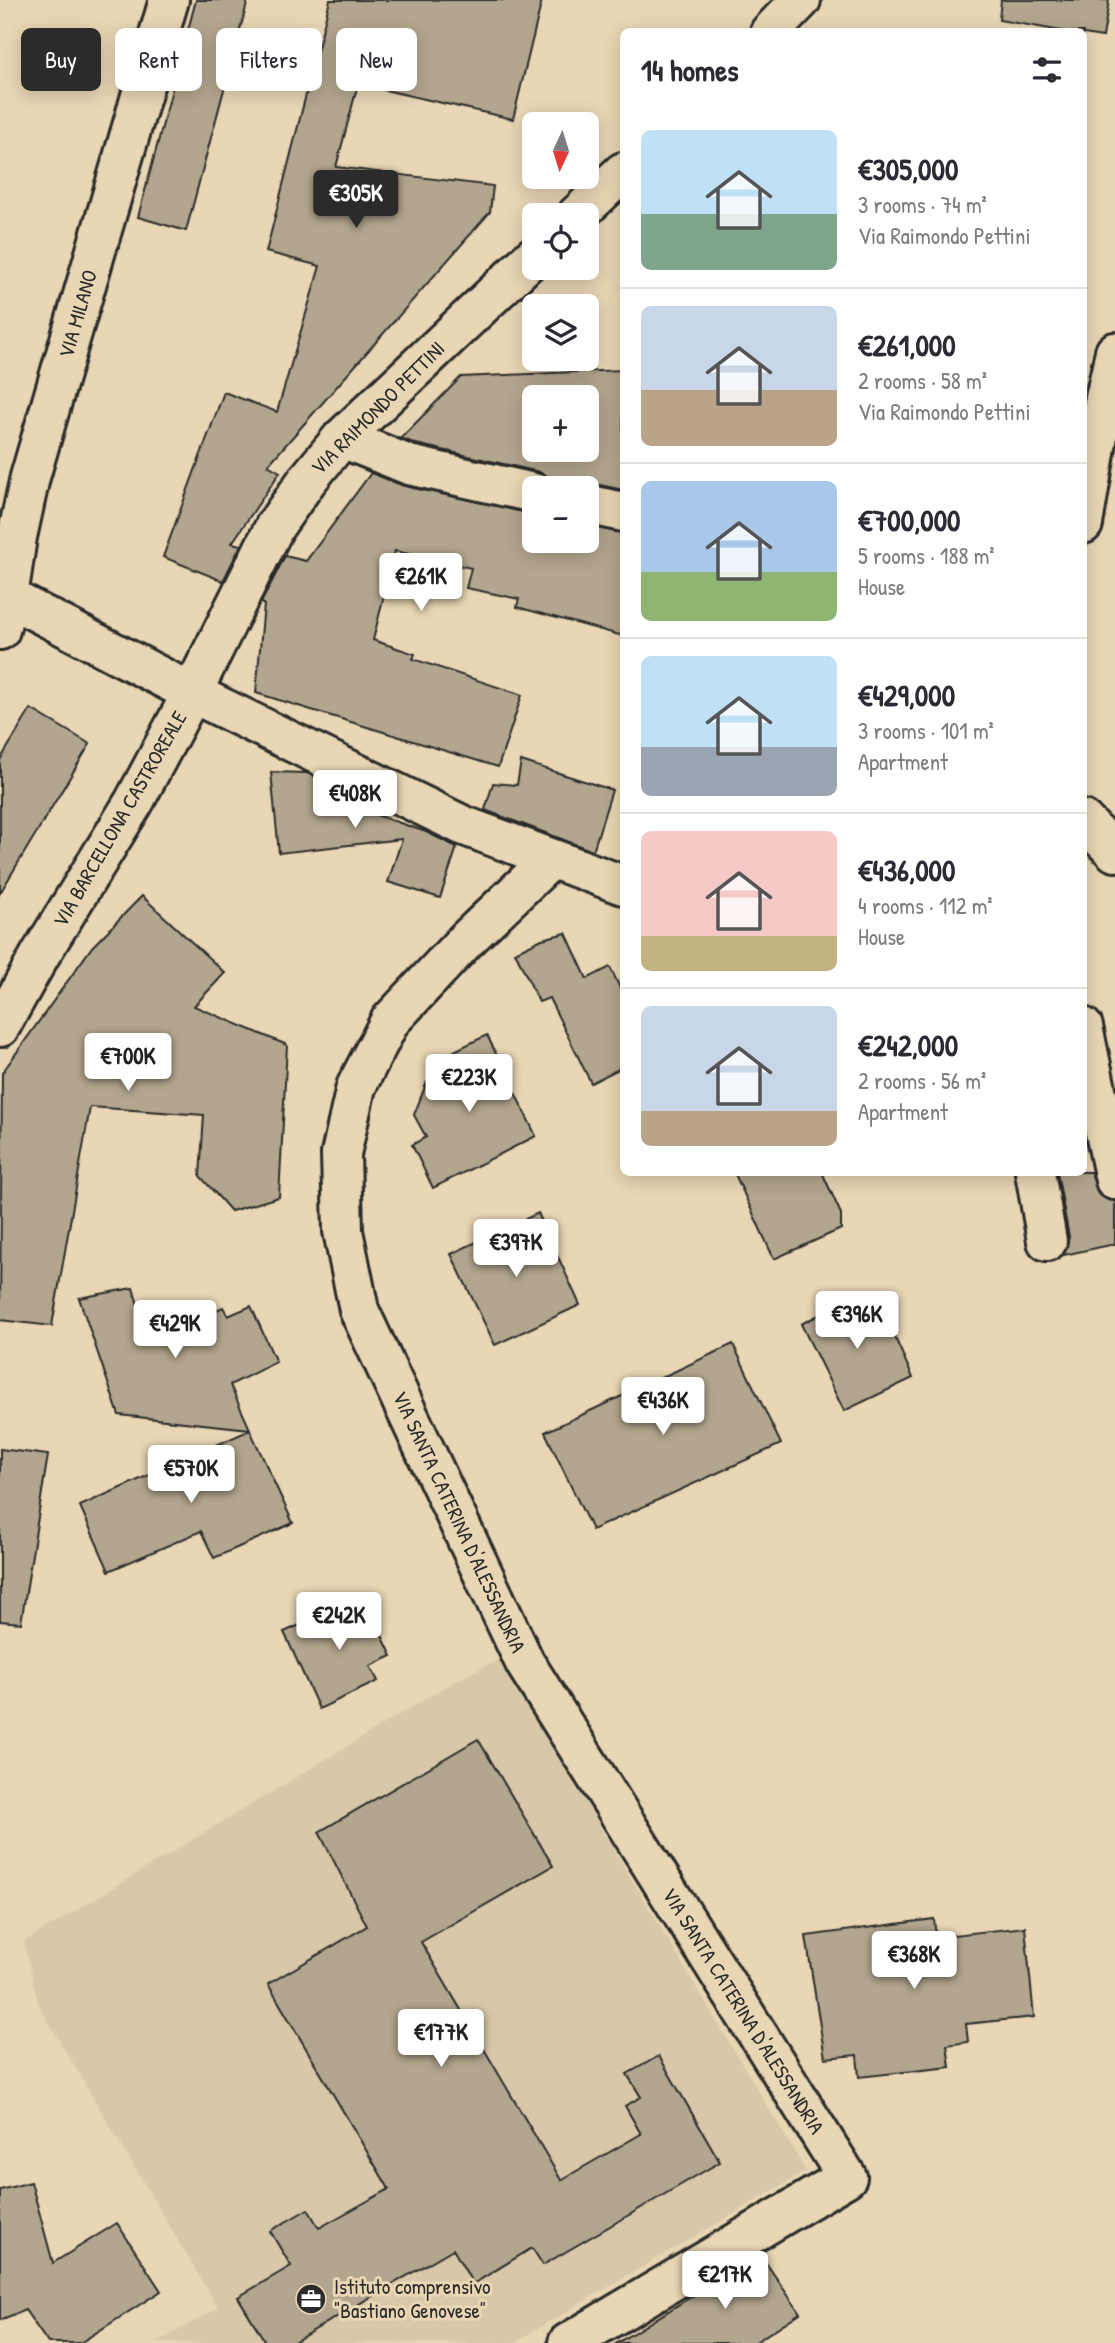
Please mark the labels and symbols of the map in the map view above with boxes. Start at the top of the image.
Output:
north arrow [522,112,598,189]
pin: €305K [307,170,405,230]
street label: VIA MILANO [51,267,104,361]
street label: VIA RAIMONDO PETTINI [304,334,451,481]
pin: €261K [372,554,470,613]
street label: VIA BARCELLONA CASTROREALE [46,705,193,932]
pin: €408K [306,770,404,830]
pin: €700K [79,1034,177,1093]
pin: €223K [420,1054,518,1114]
pin: €397K [467,1220,565,1279]
pin: €396K [808,1292,906,1351]
pin: €429K [126,1300,224,1360]
pin: €436K [614,1378,712,1437]
street label: VIA SANTA CATERINA D'ALESSANDRIA [386,1386,533,1657]
pin: €570K [142,1446,240,1505]
pin: €242K [290,1592,388,1652]
street label: VIA SANTA CATERINA D'ALESSANDRIA [655,1882,831,2139]
pin: €368K [865,1932,963,1991]
pin: €177K [392,2010,490,2069]
pin: €217K [676,2252,774,2311]
place label: Istituto comprensivo "Bastiano Genovese" [334,2272,491,2325]
office icon: Istituto comprensivo "Bastiano Genovese" [294,2282,328,2316]

